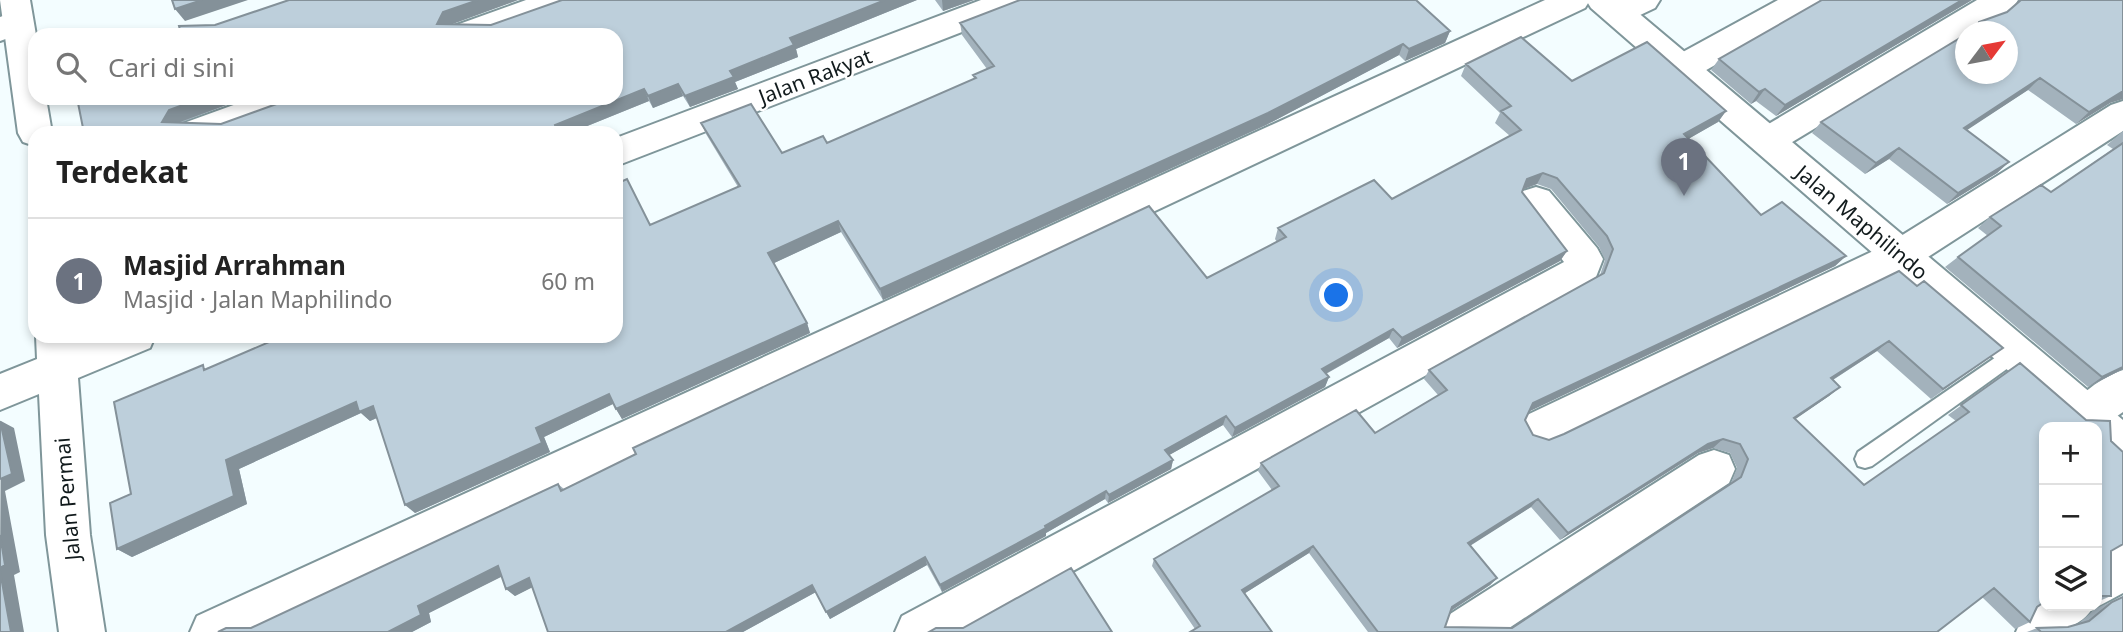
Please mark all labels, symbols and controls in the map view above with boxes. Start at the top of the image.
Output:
north arrow [1955,21,2018,84]
search box [28,28,623,105]
street label: Jalan Rakyat [752,41,876,111]
icon: search [52,48,90,86]
text: Cari di sini [108,49,235,85]
pin: 1 [1661,138,1707,196]
text: Terdekat [56,151,188,192]
street label: Jalan Maphilindo [1788,157,1934,286]
text: Masjid Arrahman [123,247,346,283]
text: 1 [72,265,86,297]
text: 60 m [541,265,595,297]
your location [1319,278,1353,312]
text: Masjid · Jalan Maphilindo [123,283,392,315]
map controls [2039,422,2102,611]
button: + [2039,422,2102,485]
street label: Jalan Permai [48,436,86,564]
button: − [2039,485,2102,548]
button: layers [2039,548,2102,611]

